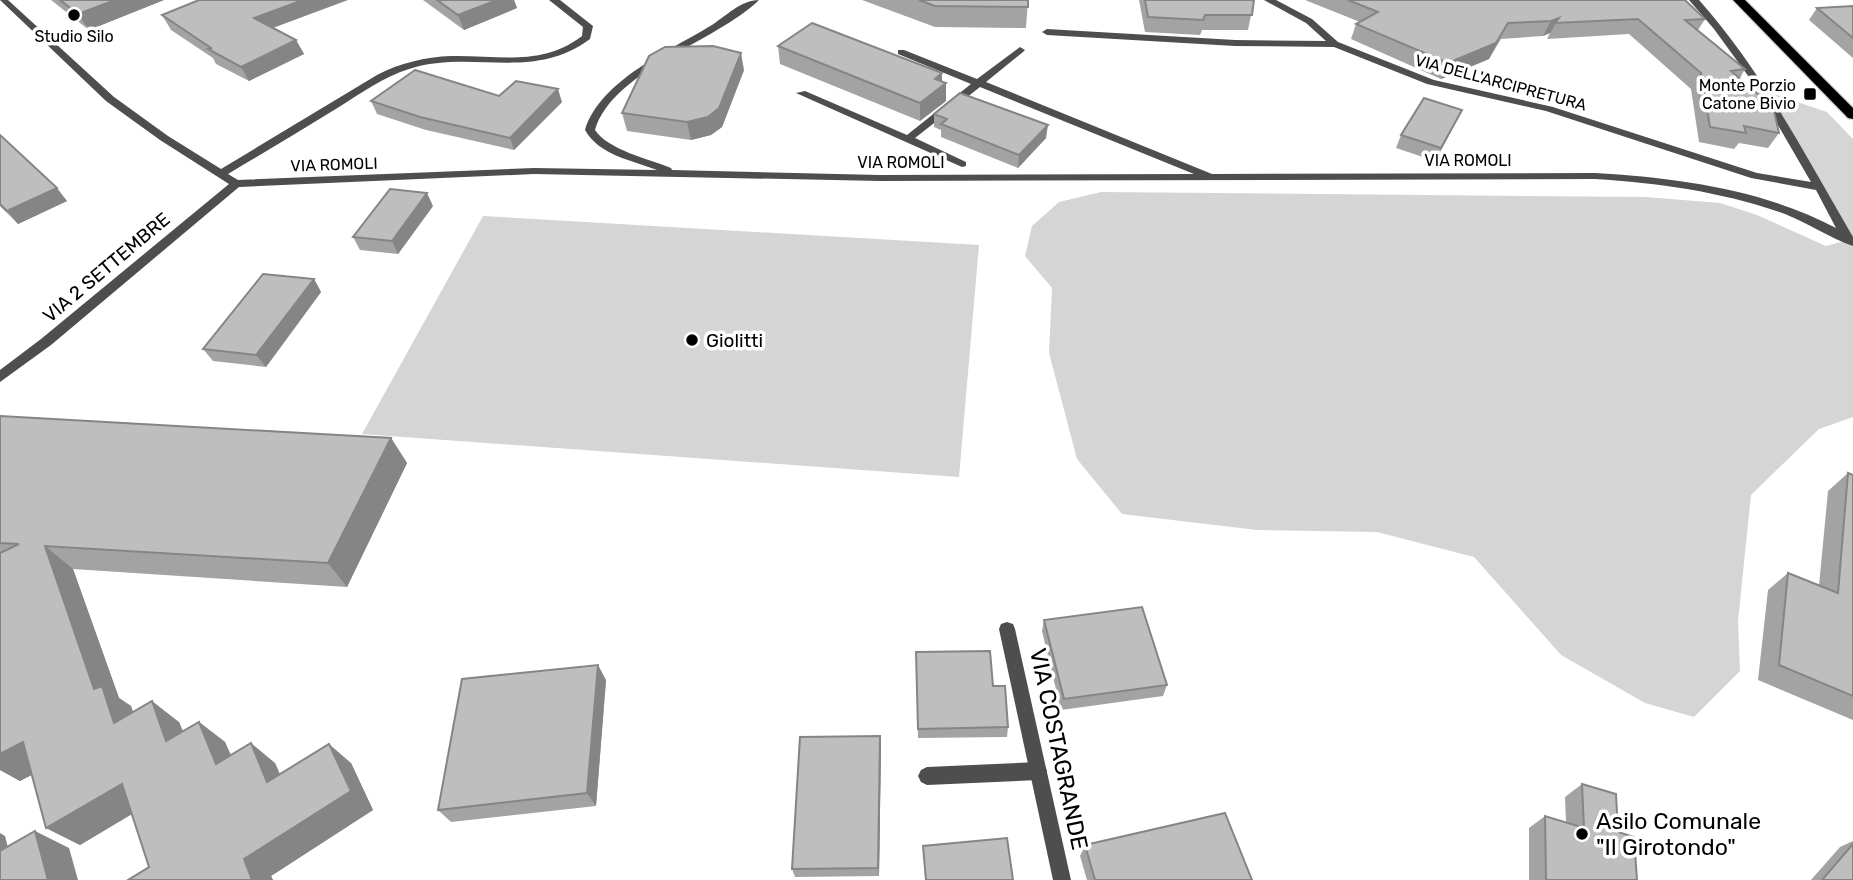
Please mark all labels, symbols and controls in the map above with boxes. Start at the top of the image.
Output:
marker: Studio Silo [66,7,82,23]
place label: Studio Silo [34,27,114,46]
street label: VIA DELL'ARCIPRETURA [1413,50,1589,115]
place label: Monte Porzio Catone Bivio [1699,76,1796,113]
marker: Monte Porzio Catone Bivio [1802,86,1818,102]
street label: VIA ROMOLI [1424,151,1512,170]
street label: VIA ROMOLI [290,153,378,176]
street label: VIA ROMOLI [857,153,945,172]
street label: VIA 2 SETTEMBRE [38,207,175,327]
place label: Giolitti [706,329,763,352]
marker: Giolitti [684,332,700,348]
street label: VIA COSTAGRANDE [1024,646,1094,852]
place label: Asilo Comunale "Il Girotondo" [1596,807,1761,861]
marker: Asilo Comunale "Il Girotondo" [1574,826,1590,842]

